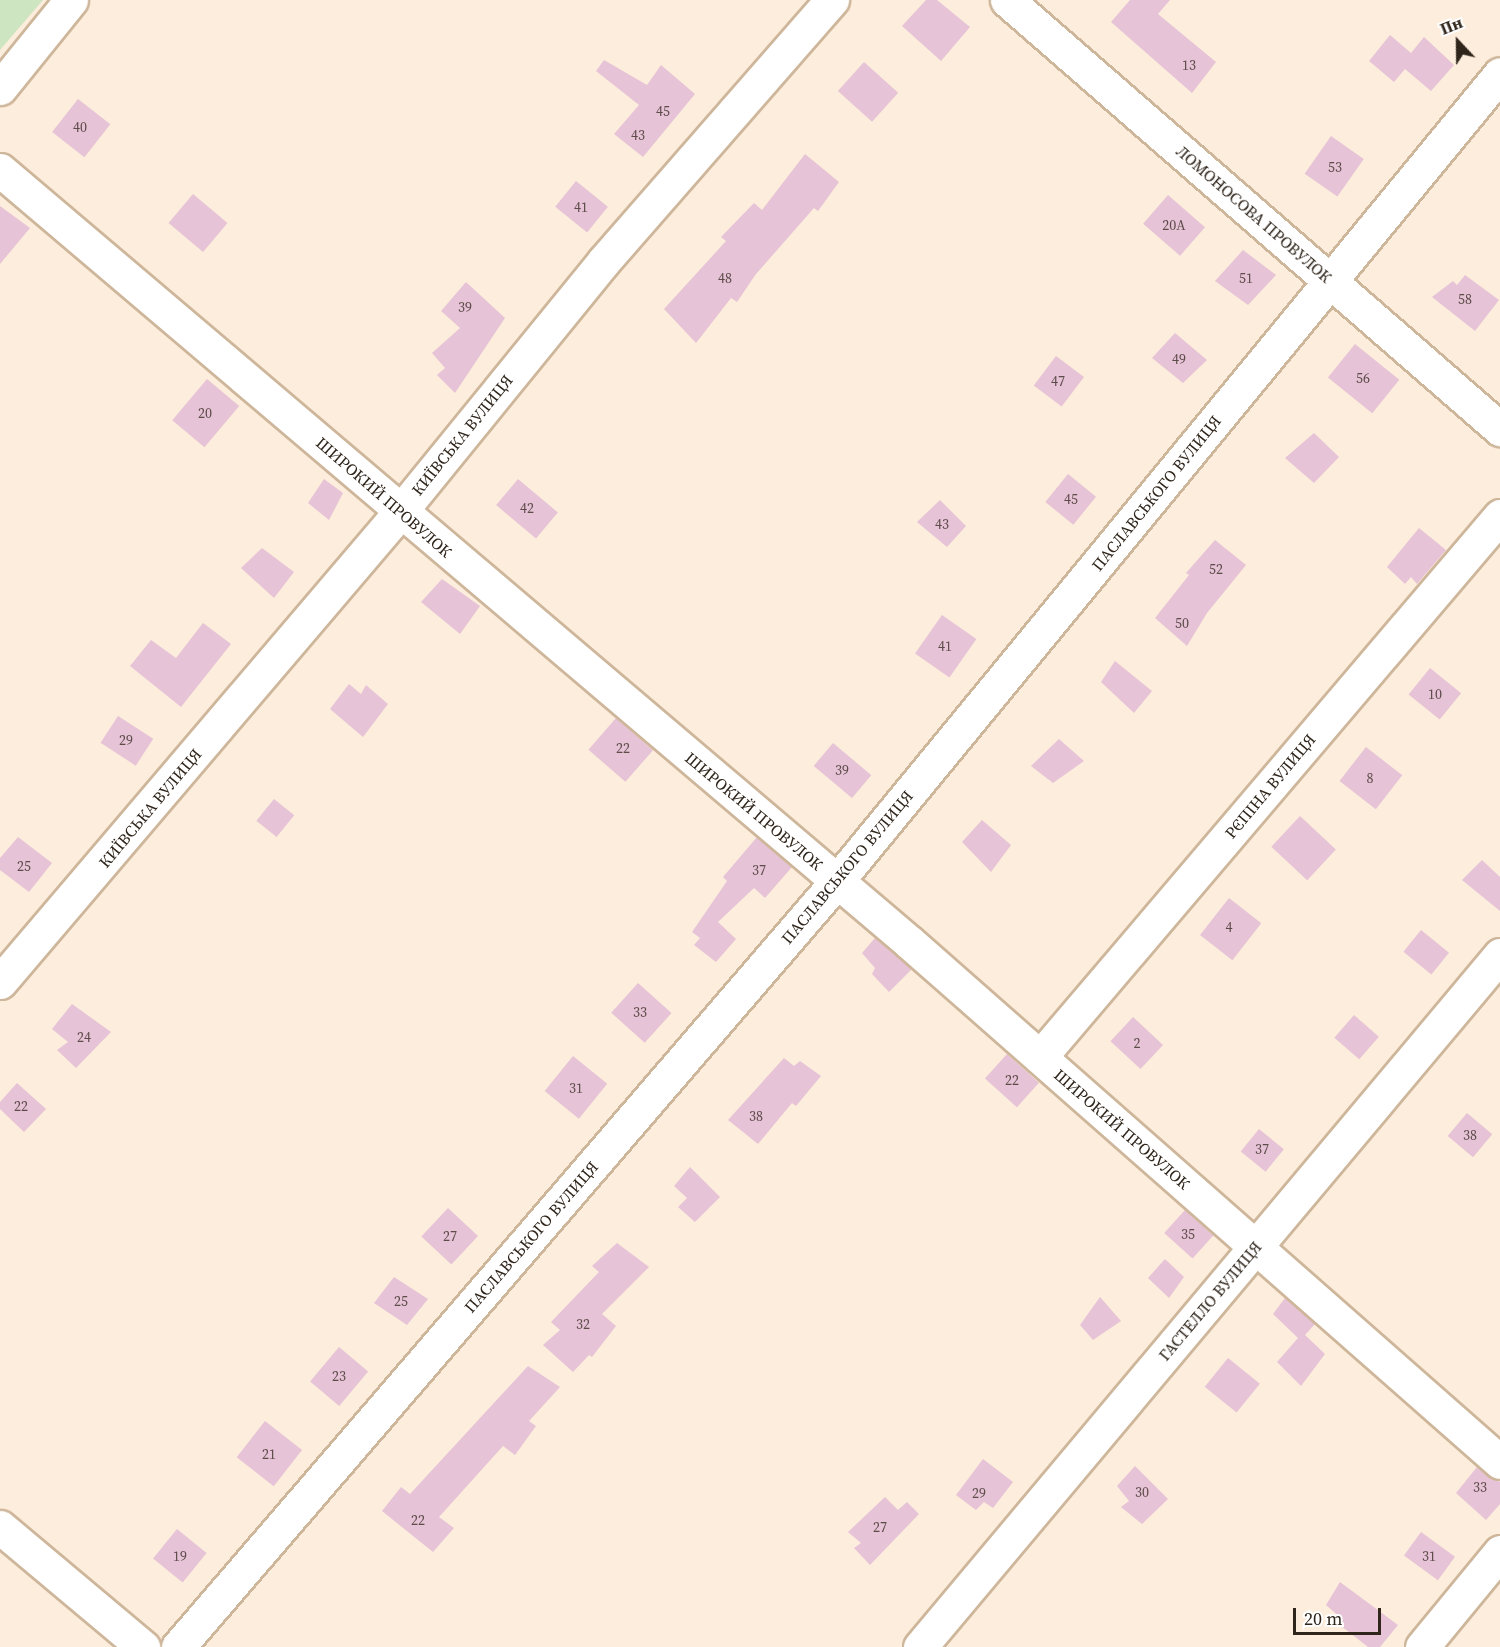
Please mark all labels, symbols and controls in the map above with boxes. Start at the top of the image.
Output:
text: Пн [1437,11,1466,40]
north arrow [1428,12,1488,72]
house number: 13 [1182,57,1196,73]
house number: 45 [656,103,670,119]
house number: 40 [73,119,87,135]
house number: 43 [631,127,645,143]
street label: ЛОМОНОСОВА ПРОВУЛОК [1172,141,1336,287]
house number: 53 [1328,159,1342,175]
house number: 41 [574,199,588,215]
house number: 20А [1162,217,1186,233]
house number: 48 [718,270,732,286]
house number: 51 [1239,270,1253,286]
house number: 58 [1458,291,1472,307]
house number: 39 [458,299,472,315]
house number: 49 [1172,351,1186,367]
house number: 56 [1356,370,1370,386]
street label: КИЇВСЬКА ВУЛИЦЯ [408,371,516,499]
house number: 47 [1051,373,1065,389]
house number: 20 [198,405,212,421]
street label: ПАСЛАВСЬКОГО ВУЛИЦЯ [1087,411,1225,575]
street label: ШИРОКИЙ ПРОВУЛОК [312,433,456,561]
house number: 45 [1064,491,1078,507]
house number: 42 [520,500,534,516]
house number: 43 [935,516,949,532]
house number: 52 [1209,561,1223,577]
house number: 50 [1175,615,1189,631]
house number: 41 [938,638,952,654]
house number: 10 [1428,686,1442,702]
street label: РЄПІНА ВУЛИЦЯ [1221,730,1319,842]
house number: 29 [119,732,133,748]
house number: 22 [616,740,630,756]
street label: КИЇВСЬКА ВУЛИЦЯ [95,745,205,871]
street label: ШИРОКИЙ ПРОВУЛОК [681,748,827,874]
house number: 39 [835,762,849,778]
house number: 8 [1367,770,1373,786]
street label: ПАСЛАВСЬКОГО ВУЛИЦЯ [777,786,917,948]
house number: 25 [17,858,31,874]
house number: 37 [752,862,766,878]
house number: 4 [1226,919,1232,935]
house number: 33 [633,1004,647,1020]
house number: 24 [77,1029,91,1045]
house number: 2 [1134,1035,1140,1051]
street label: ШИРОКИЙ ПРОВУЛОК [1050,1065,1194,1193]
house number: 22 [1005,1072,1019,1088]
house number: 31 [569,1080,583,1096]
house number: 22 [14,1098,28,1114]
house number: 38 [749,1108,763,1124]
house number: 38 [1463,1127,1477,1143]
house number: 37 [1255,1141,1269,1157]
street label: ПАСЛАВСЬКОГО ВУЛИЦЯ [460,1157,602,1317]
house number: 35 [1181,1226,1195,1242]
house number: 27 [443,1228,457,1244]
street label: ГАСТЕЛЛО ВУЛИЦЯ [1155,1238,1265,1364]
house number: 25 [394,1293,408,1309]
house number: 32 [576,1316,590,1332]
house number: 23 [332,1368,346,1384]
house number: 21 [262,1446,276,1462]
house number: 33 [1473,1479,1487,1495]
house number: 30 [1135,1484,1149,1500]
house number: 29 [972,1485,986,1501]
house number: 22 [411,1512,425,1528]
house number: 27 [873,1519,887,1535]
house number: 19 [173,1548,187,1564]
house number: 31 [1422,1548,1436,1564]
scale bar [1296,1596,1384,1634]
text: 20 m [1304,1606,1342,1631]

